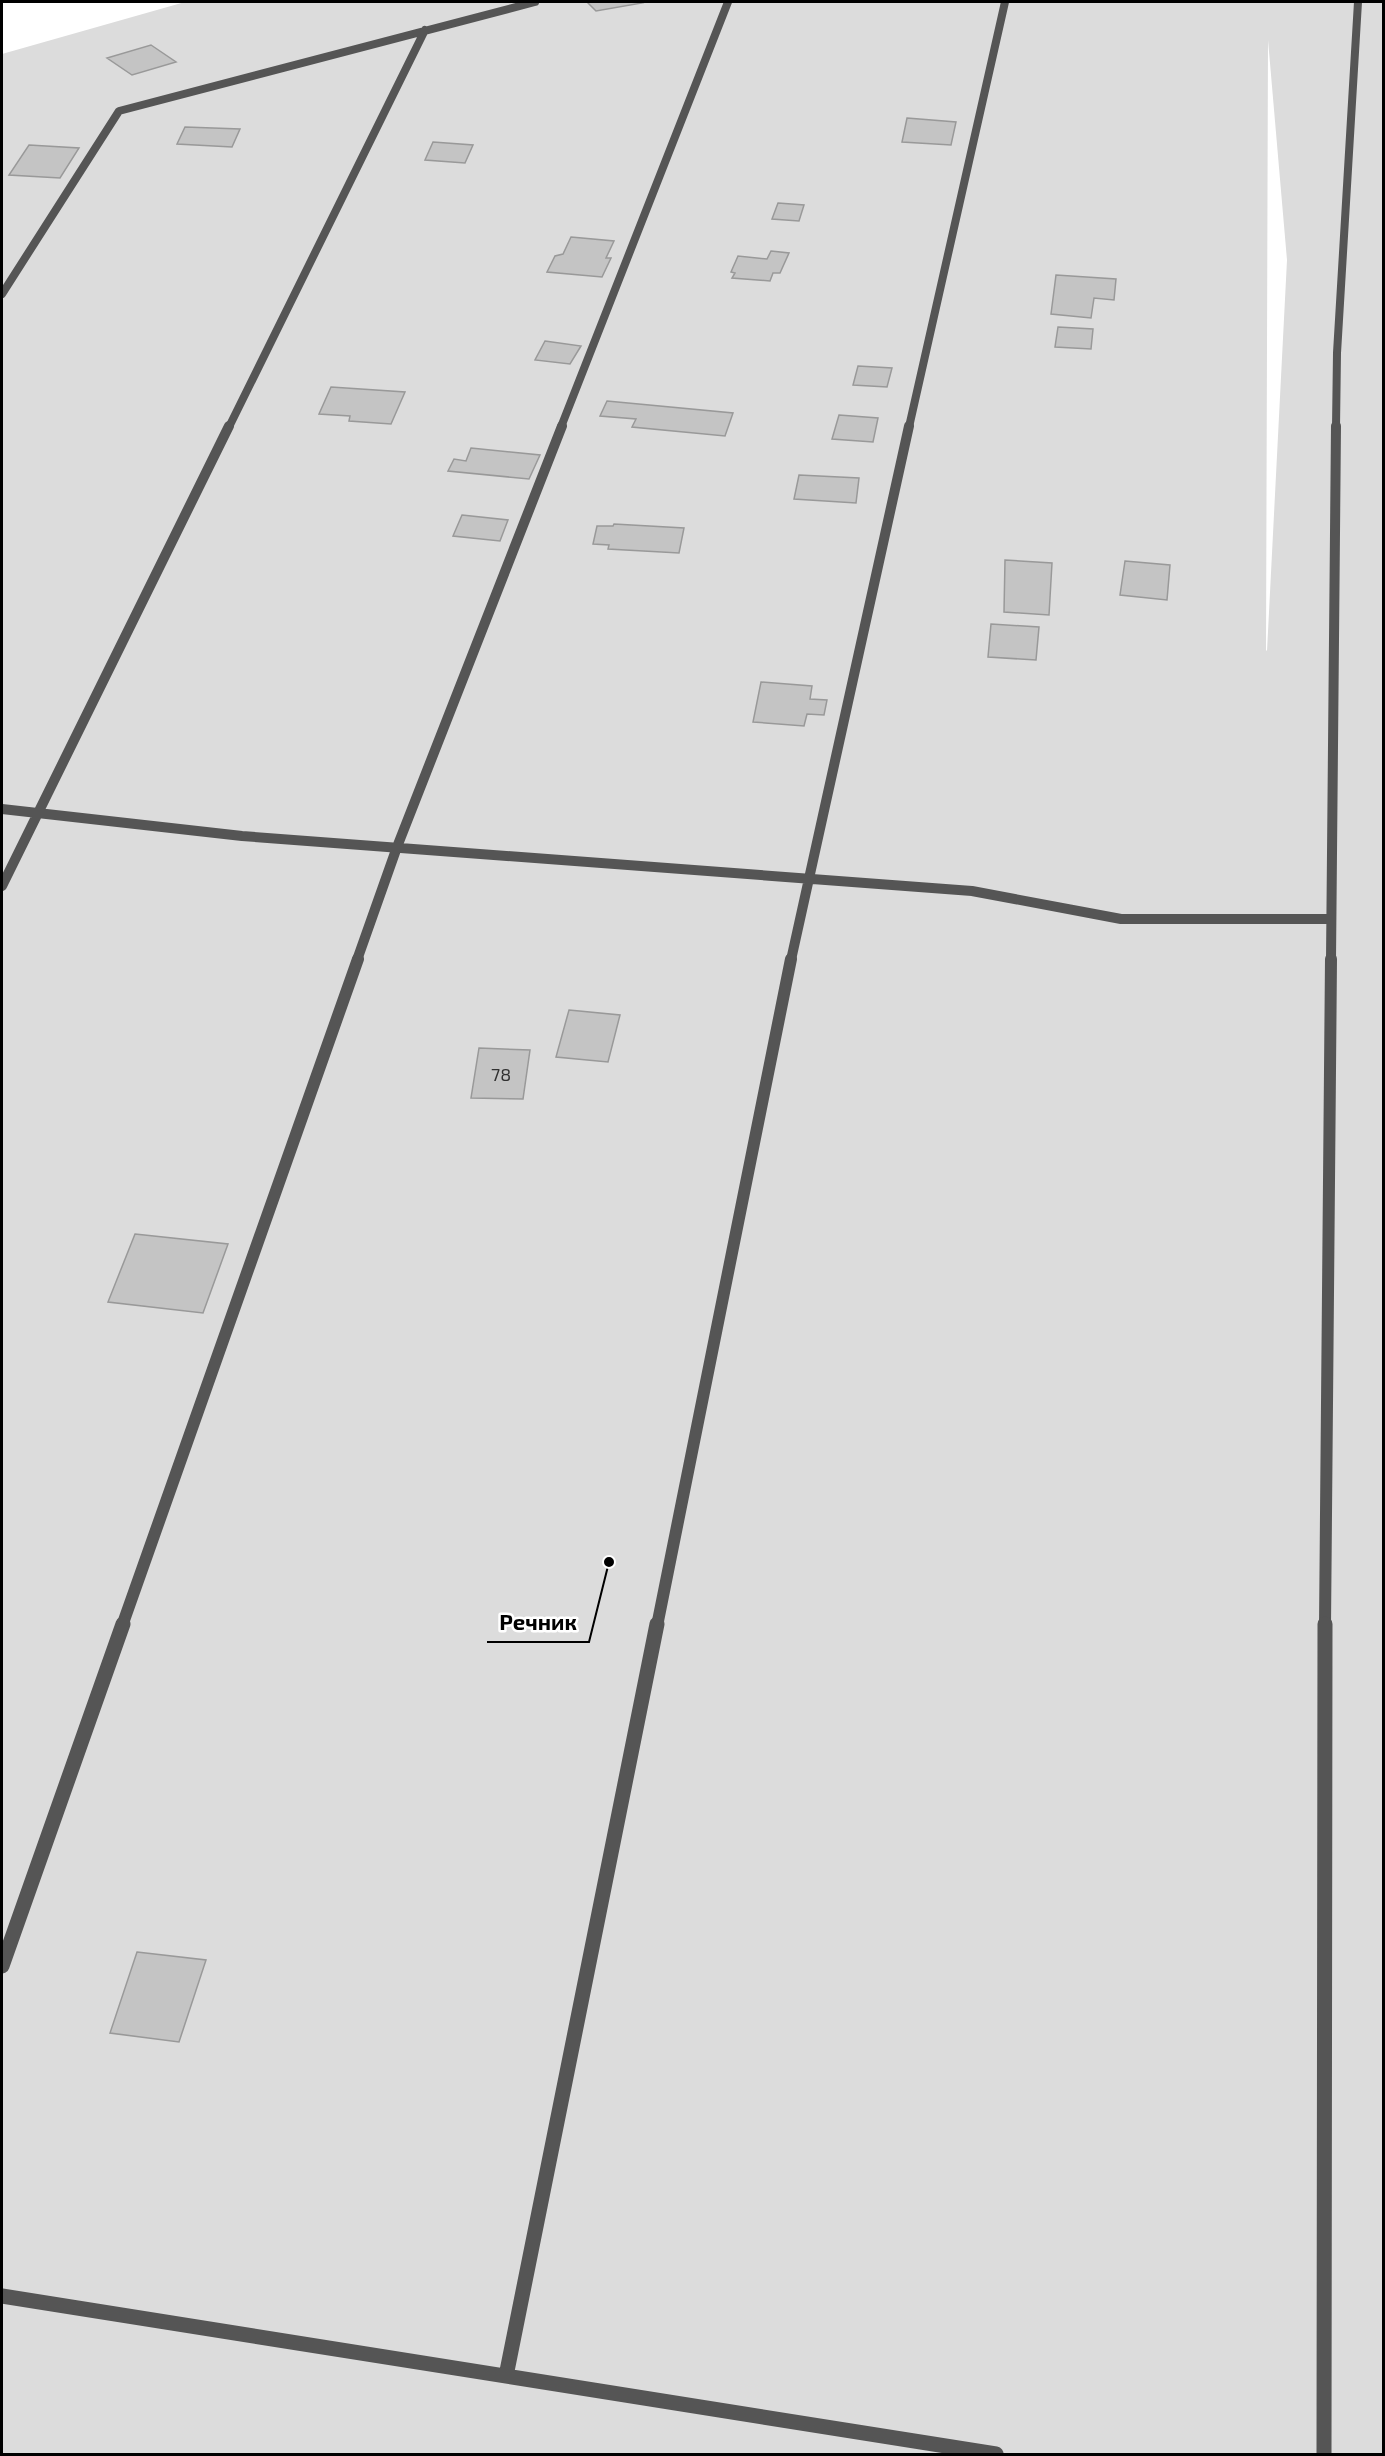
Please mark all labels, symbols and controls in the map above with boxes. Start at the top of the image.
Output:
house number: 78 [491,1063,511,1085]
callout: Речник [487,1602,589,1642]
text: Речник [499,1608,577,1634]

